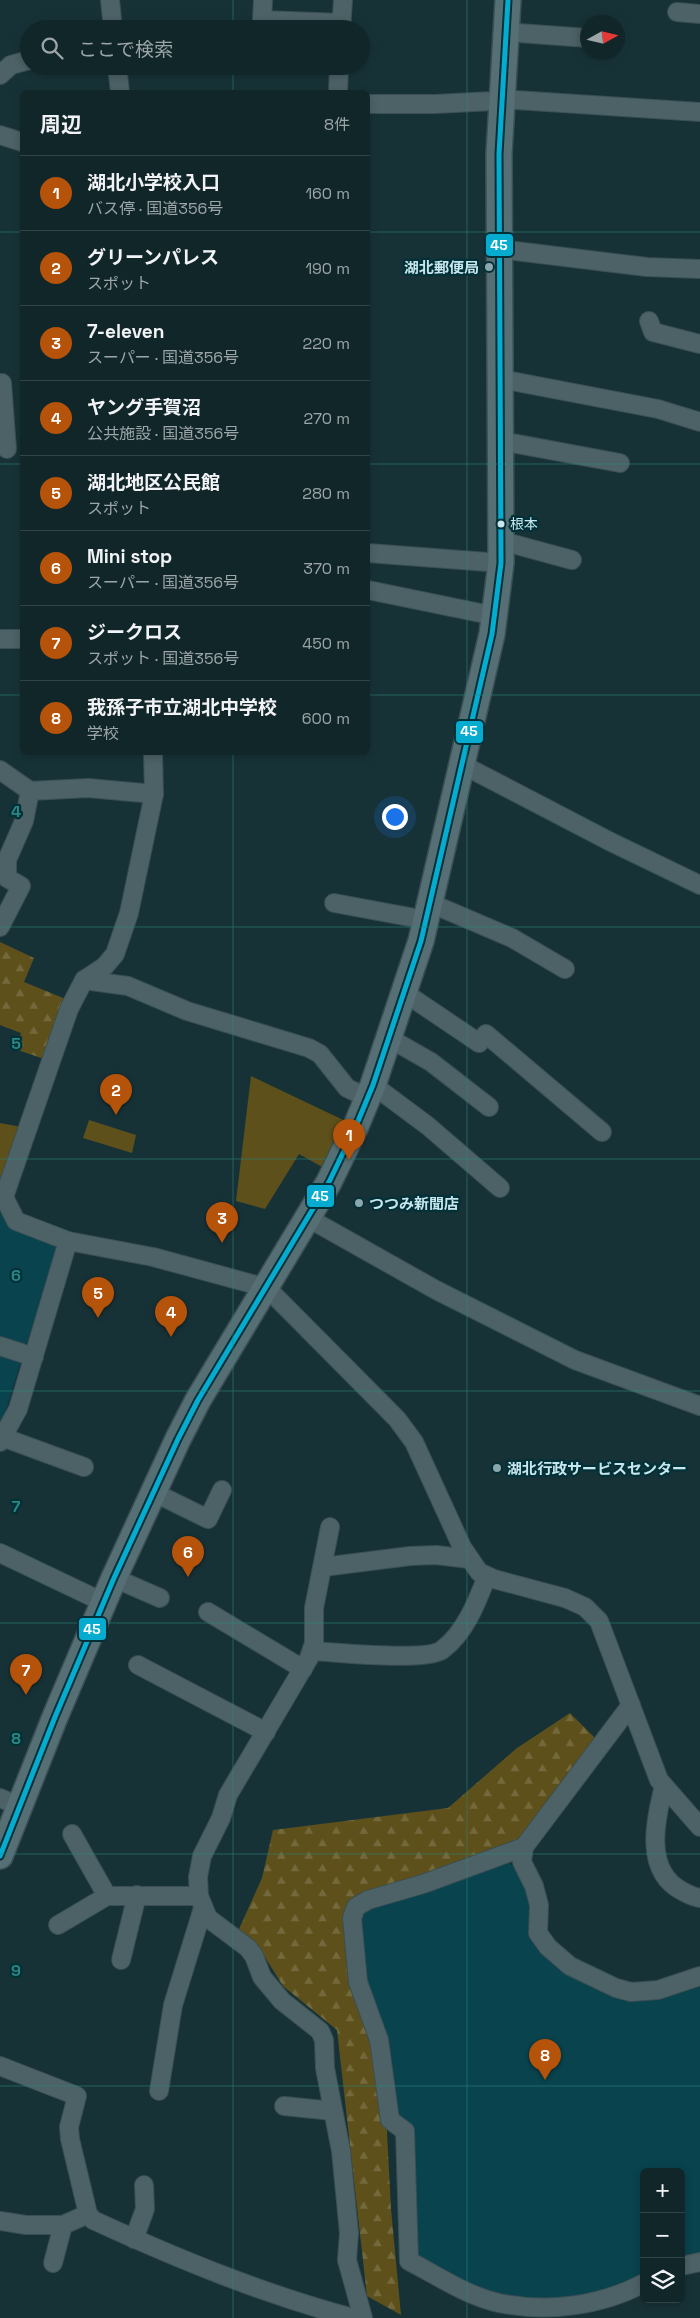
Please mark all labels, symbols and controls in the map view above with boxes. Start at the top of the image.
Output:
north arrow [580,15,625,60]
search box [20,20,370,75]
icon: search [38,34,66,62]
text: ここで検索 [78,37,173,62]
text: 周辺 [40,111,82,138]
text: 8件 [324,114,350,135]
text: 湖北小学校入口 [87,170,220,195]
text: 1 [52,183,60,204]
text: 160 m [305,183,350,204]
text: バス停 · 国道356号 [87,198,223,219]
line badge: 45 [485,233,514,257]
text: 45 [490,236,508,254]
text: グリーンパレス [87,245,219,270]
text: 2 [51,258,61,279]
text: 190 m [305,258,350,279]
place label: 湖北郵便局 [404,258,479,277]
marker: 湖北郵便局 [483,261,495,273]
text: スポット [87,273,151,294]
text: 7-eleven [87,319,164,344]
text: 3 [51,333,61,354]
text: 220 m [303,333,350,354]
text: スーパー · 国道356号 [87,347,239,368]
text: ヤング手賀沼 [87,395,201,420]
text: 4 [51,408,61,429]
text: 270 m [303,408,350,429]
text: 公共施設 · 国道356号 [87,423,239,444]
text: 湖北地区公民館 [87,470,220,495]
text: 5 [51,483,61,504]
text: 280 m [302,483,350,504]
text: スポット [87,498,151,519]
place label: 根本 [510,515,538,533]
marker: 根本 [496,519,506,529]
text: Mini stop [87,544,172,569]
text: 6 [51,558,61,579]
text: 370 m [303,558,350,579]
text: スーパー · 国道356号 [87,572,239,593]
text: ジークロス [87,620,182,645]
text: 7 [52,633,60,654]
text: 450 m [302,633,350,654]
text: スポット · 国道356号 [87,648,239,669]
text: 我孫子市立湖北中学校 [87,695,277,720]
text: 8 [51,708,61,729]
text: 600 m [302,708,350,729]
line badge: 45 [455,720,484,744]
text: 45 [460,722,478,740]
text: 学校 [87,723,119,744]
text: 4 [11,801,21,822]
your location [382,804,408,830]
text: 5 [11,1033,21,1054]
pin: 2 [100,1074,132,1115]
pin: 1 [333,1119,365,1160]
line badge: 45 [306,1184,335,1208]
text: 45 [311,1187,329,1205]
place label: つつみ新聞店 [369,1194,459,1213]
marker: つつみ新聞店 [353,1197,365,1209]
pin: 3 [206,1202,238,1243]
text: 6 [11,1265,21,1286]
pin: 5 [82,1277,114,1318]
pin: 4 [155,1296,187,1337]
place label: 湖北行政サービスセンター [507,1459,687,1478]
marker: 湖北行政サービスセンター [491,1462,503,1474]
text: 7 [12,1496,21,1517]
pin: 6 [172,1536,204,1577]
line badge: 45 [78,1617,107,1641]
text: 45 [83,1620,101,1638]
pin: 7 [10,1654,42,1695]
text: 8 [11,1728,21,1749]
text: 9 [11,1960,21,1981]
pin: 8 [529,2039,561,2080]
map controls [640,2168,685,2303]
button: + [640,2168,685,2213]
button: − [640,2213,685,2258]
button: layers [640,2258,685,2303]

